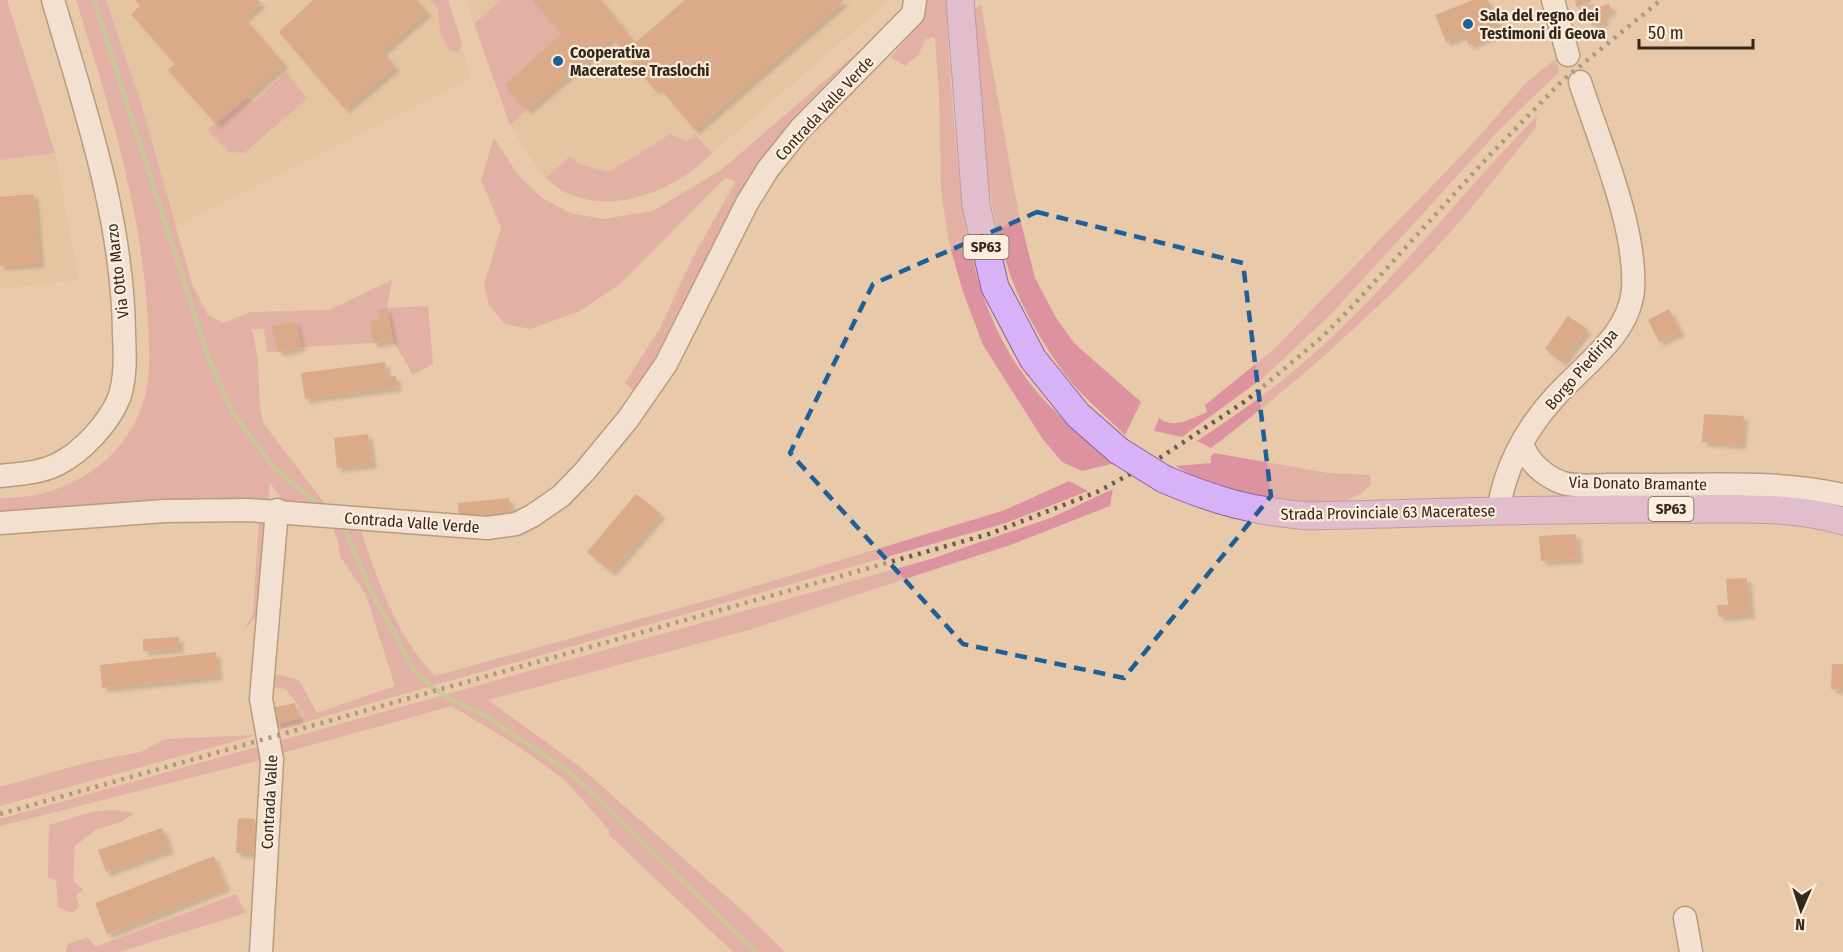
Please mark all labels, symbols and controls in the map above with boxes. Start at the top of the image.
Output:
place label: Sala del regno dei Testimoni di Geova [1480,6,1606,43]
scale bar [1639,12,1753,50]
marker: Sala del regno dei Testimoni di Geova [1461,17,1475,31]
text: 50 m [1648,22,1684,44]
place label: Cooperativa Maceratese Traslochi [570,43,709,80]
street label: Contrada Valle Verde [771,52,878,164]
marker: Cooperativa Maceratese Traslochi [551,54,565,68]
street label: Via Otto Marzo [102,222,133,319]
road number: SP63 [964,235,1008,259]
street label: Borgo Piediripa [1541,325,1622,414]
street label: Via Donato Bramante [1569,473,1707,494]
road number: SP63 [1648,497,1694,521]
street label: Strada Provinciale 63 Maceratese [1280,501,1496,524]
street label: Contrada Valle Verde [344,508,480,537]
street label: Contrada Valle [258,754,281,850]
north arrow [1771,880,1831,940]
text: N [1795,915,1806,934]

